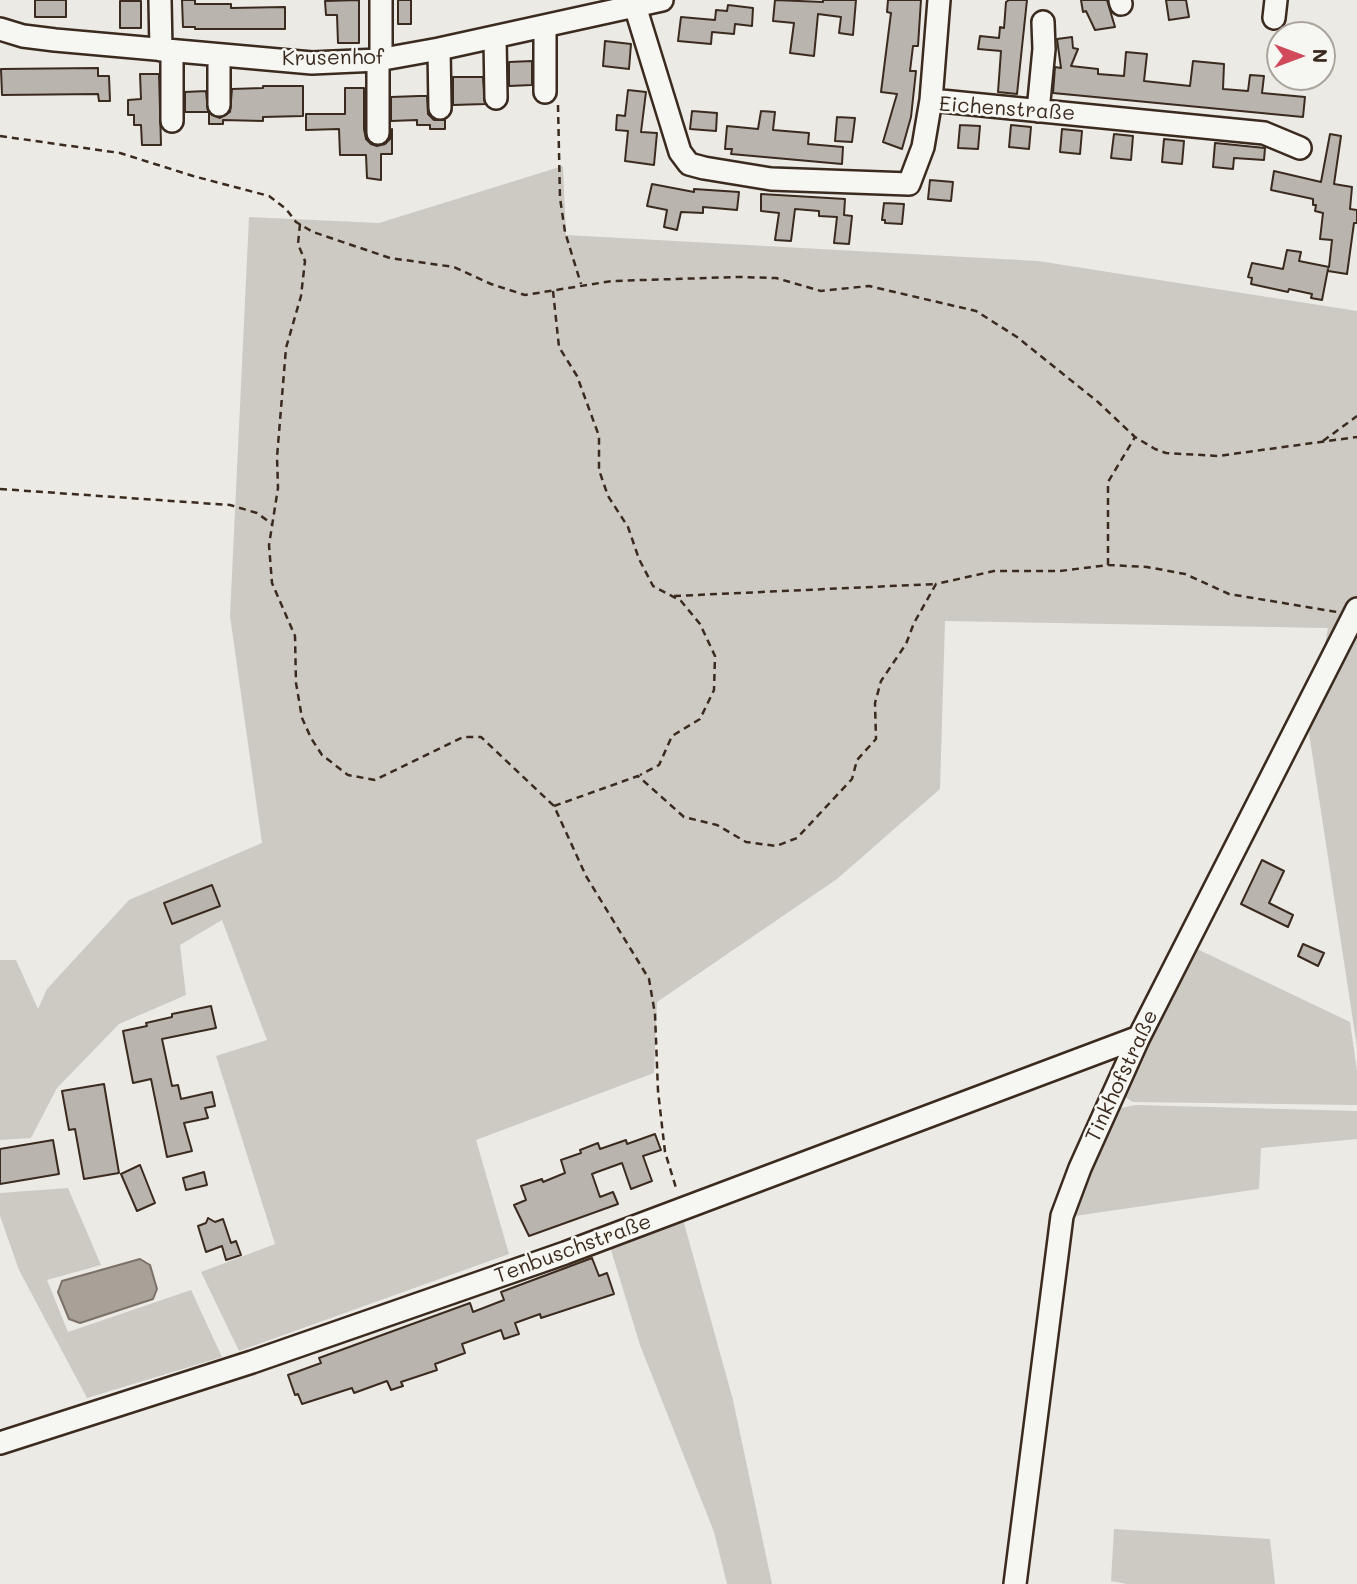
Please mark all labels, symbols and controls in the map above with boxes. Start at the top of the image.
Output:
north arrow [1266,21,1336,91]
street label: Krusenhof [282,45,384,71]
text: N [1308,49,1333,63]
street label: Eichenstraße [938,92,1076,126]
street label: Tinkhofstraße [1080,1006,1164,1146]
street label: Tenbuschstraße [491,1209,655,1289]

